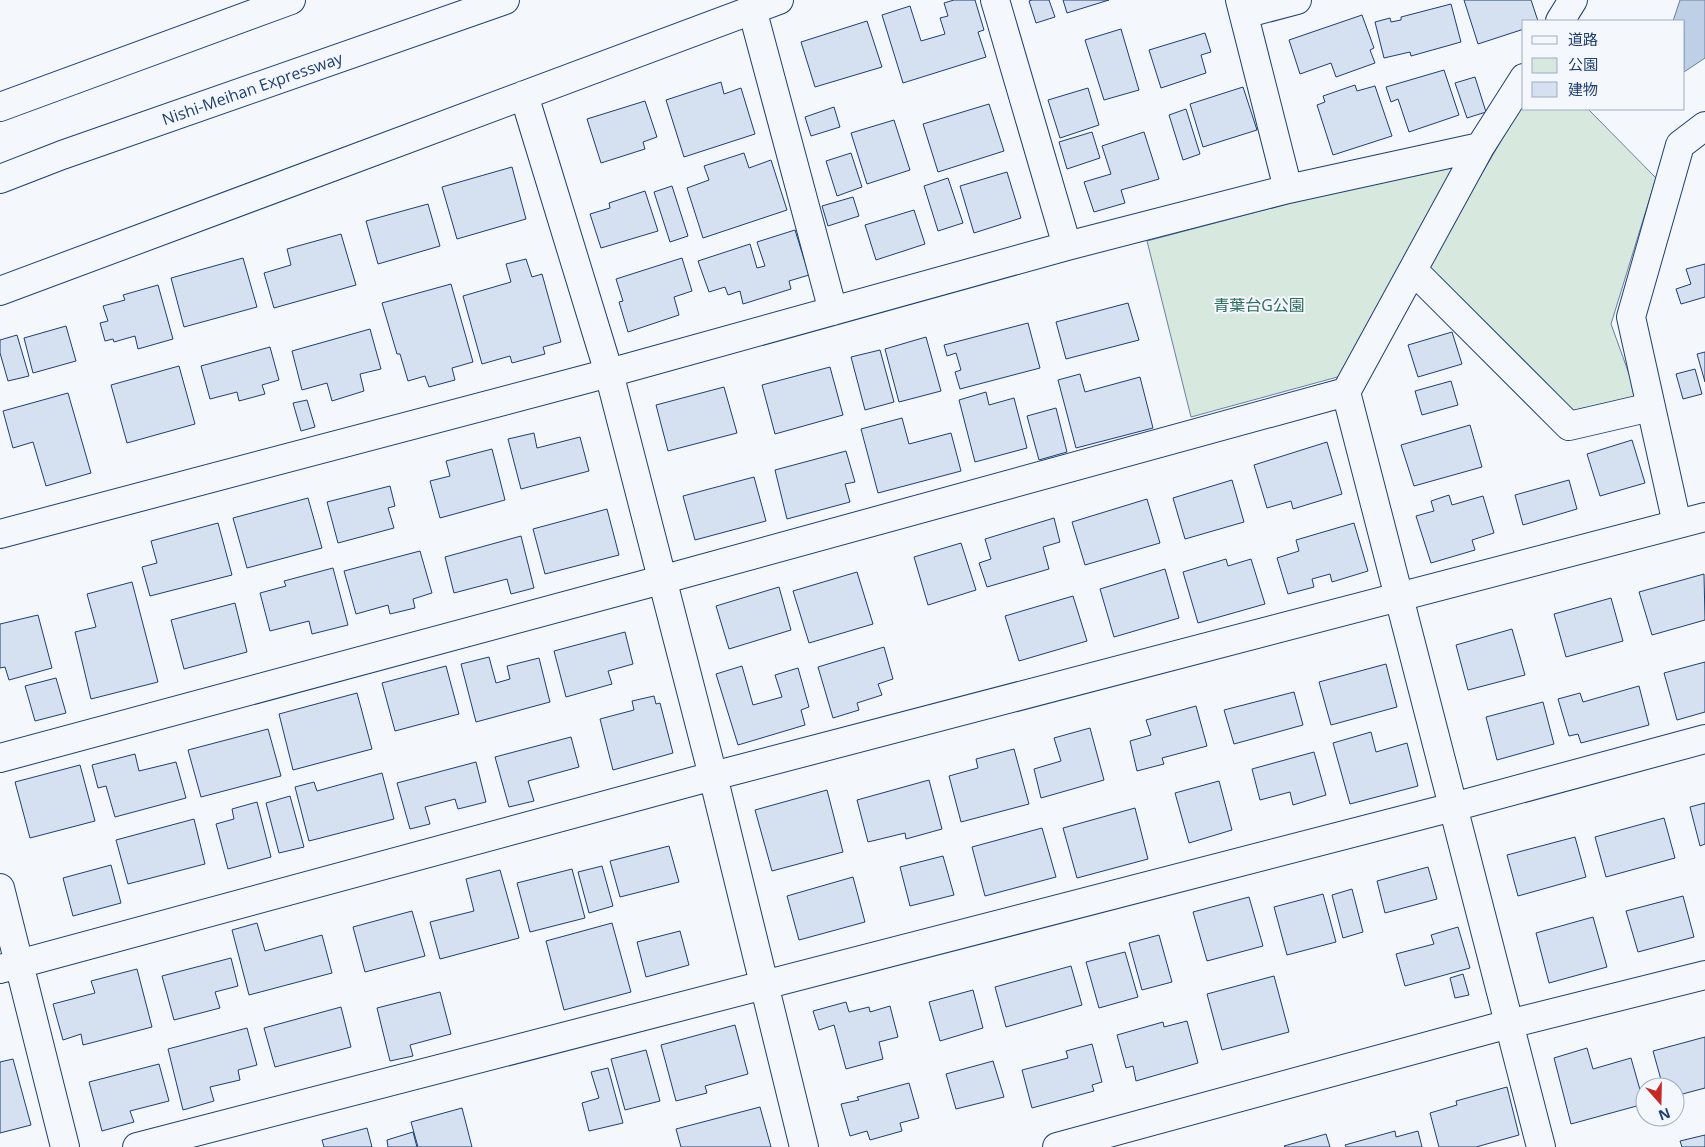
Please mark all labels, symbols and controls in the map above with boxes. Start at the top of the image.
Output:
legend [1522,20,1685,110]
text: 道路 [1568,29,1598,49]
street label: Nishi-Meihan Expressway [159,46,346,130]
text: 公園 [1568,54,1598,74]
text: 建物 [1568,79,1598,99]
park label: 青葉台G公園 [1213,294,1305,316]
north arrow [1635,1077,1685,1127]
text: N [1656,1104,1673,1126]

